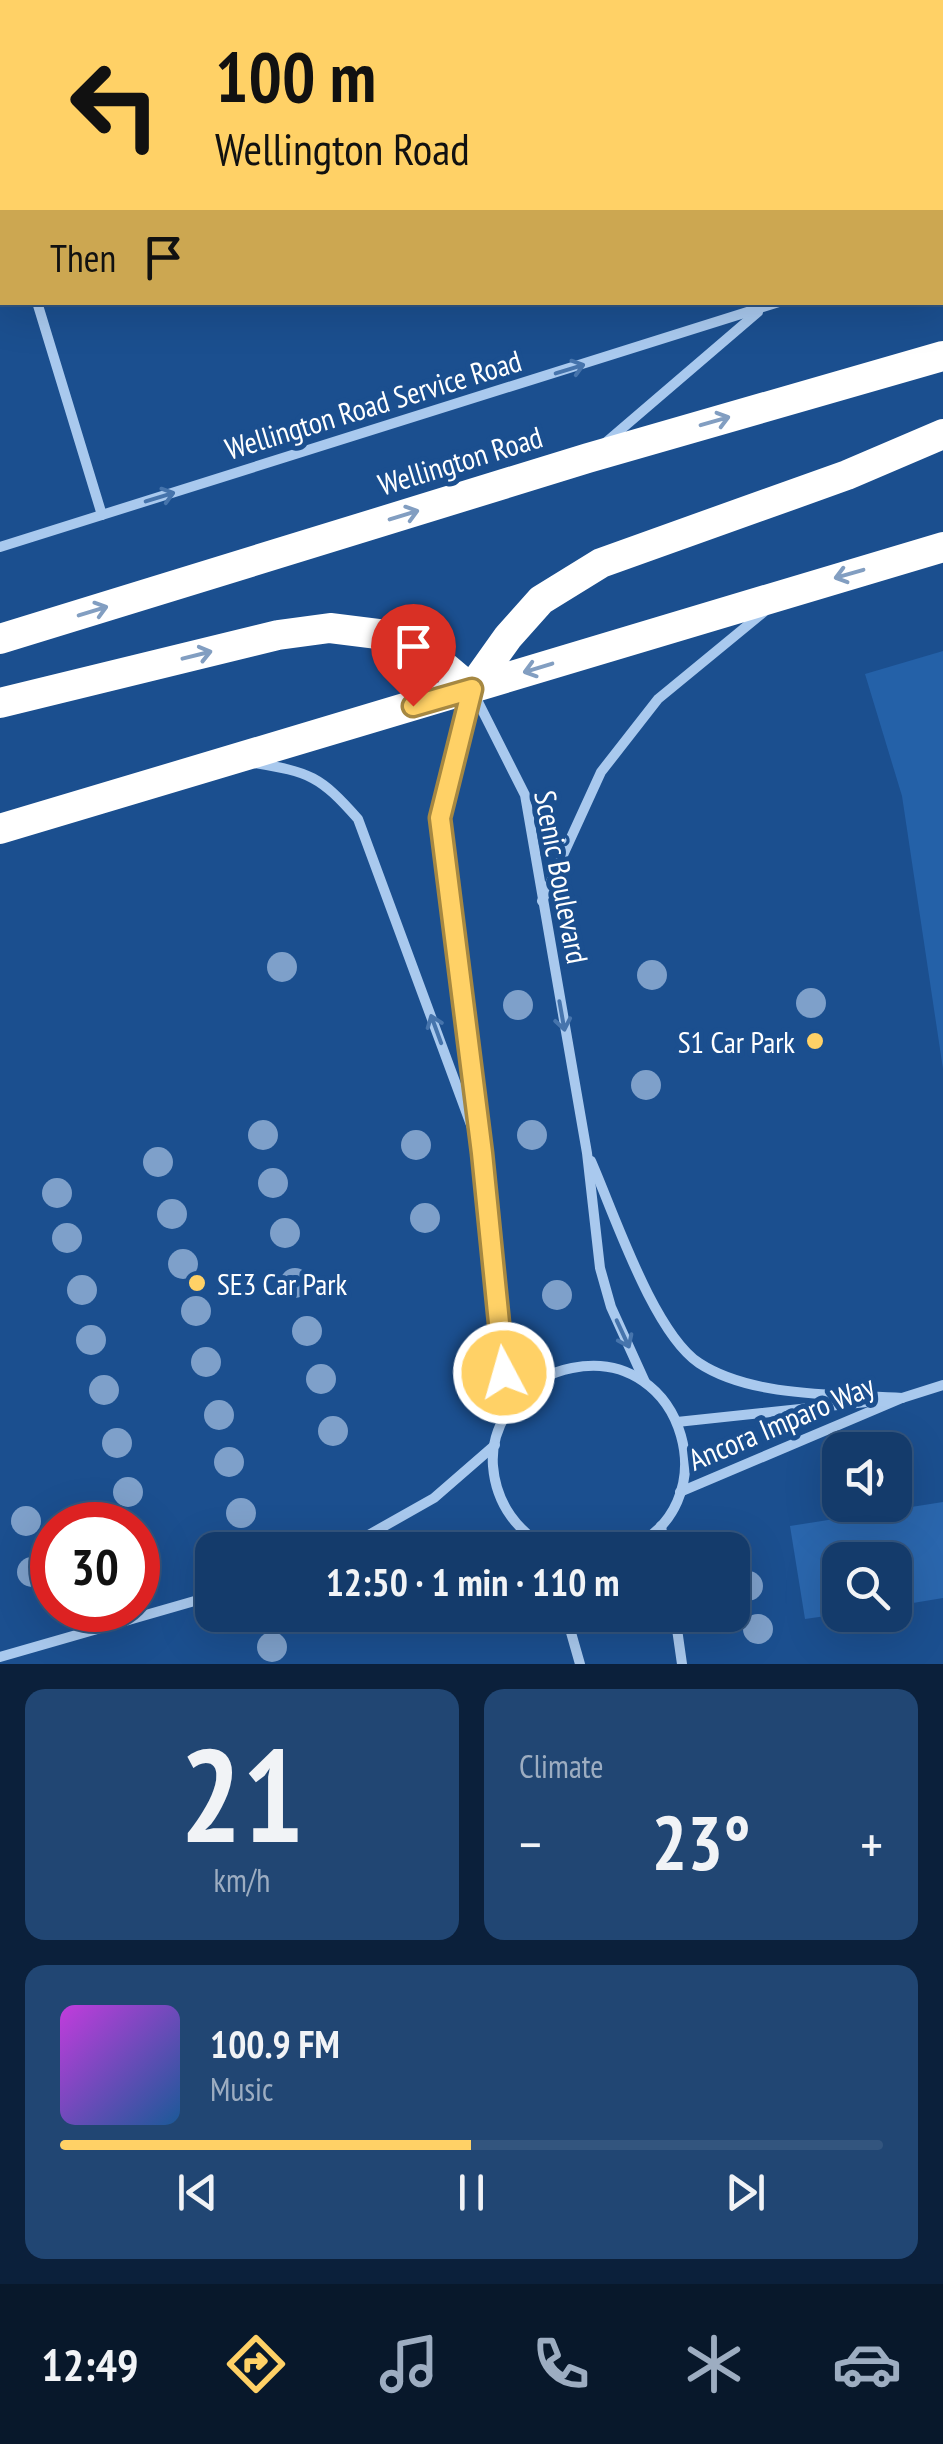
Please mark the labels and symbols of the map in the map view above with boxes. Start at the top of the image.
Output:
street label: Wellington Road Service Road [221,342,525,466]
one-way arrow [554,359,586,377]
one-way arrow [699,411,730,429]
street label: Wellington Road [374,418,546,502]
one-way arrow [144,487,175,505]
one-way arrow [387,504,419,522]
one-way arrow [834,566,866,584]
one-way arrow [77,600,109,618]
pin [371,604,456,707]
one-way arrow [180,645,212,663]
one-way arrow [523,661,555,679]
street label: Scenic Boulevard [526,787,598,967]
one-way arrow [553,999,572,1031]
one-way arrow [425,1014,443,1044]
place label: S1 Car Park [678,1022,795,1061]
marker: S1 Car Park [804,1030,826,1052]
place label: SE3 Car Park [217,1264,347,1303]
marker: SE3 Car Park [186,1272,208,1294]
one-way arrow [615,1318,633,1348]
position arrow [452,1321,556,1425]
street label: Ancora Imparo Way [682,1365,880,1479]
speed limit sign: 30 [30,1502,160,1632]

